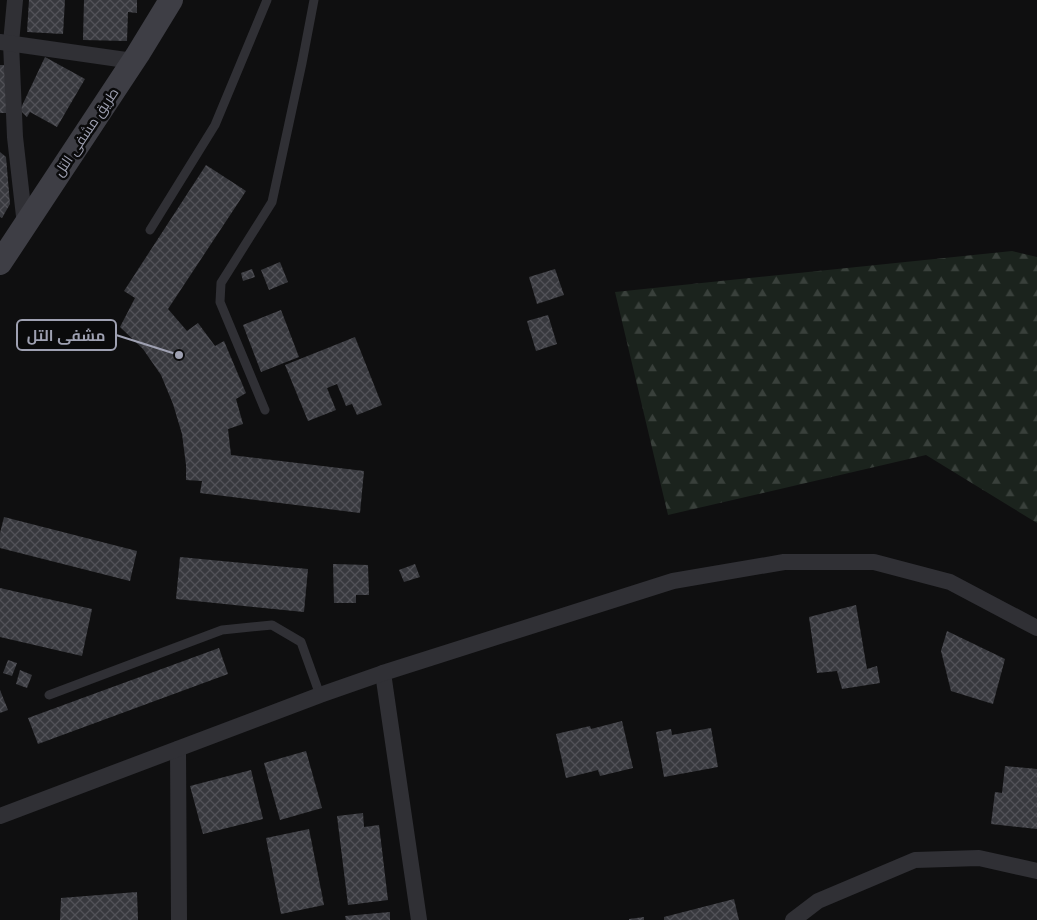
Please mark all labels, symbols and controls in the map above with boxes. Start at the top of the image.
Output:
street label: طريق مشفى التل [51,85,122,180]
callout: مشفى التل [17,320,116,350]
text: مشفى التل [27,327,105,345]

